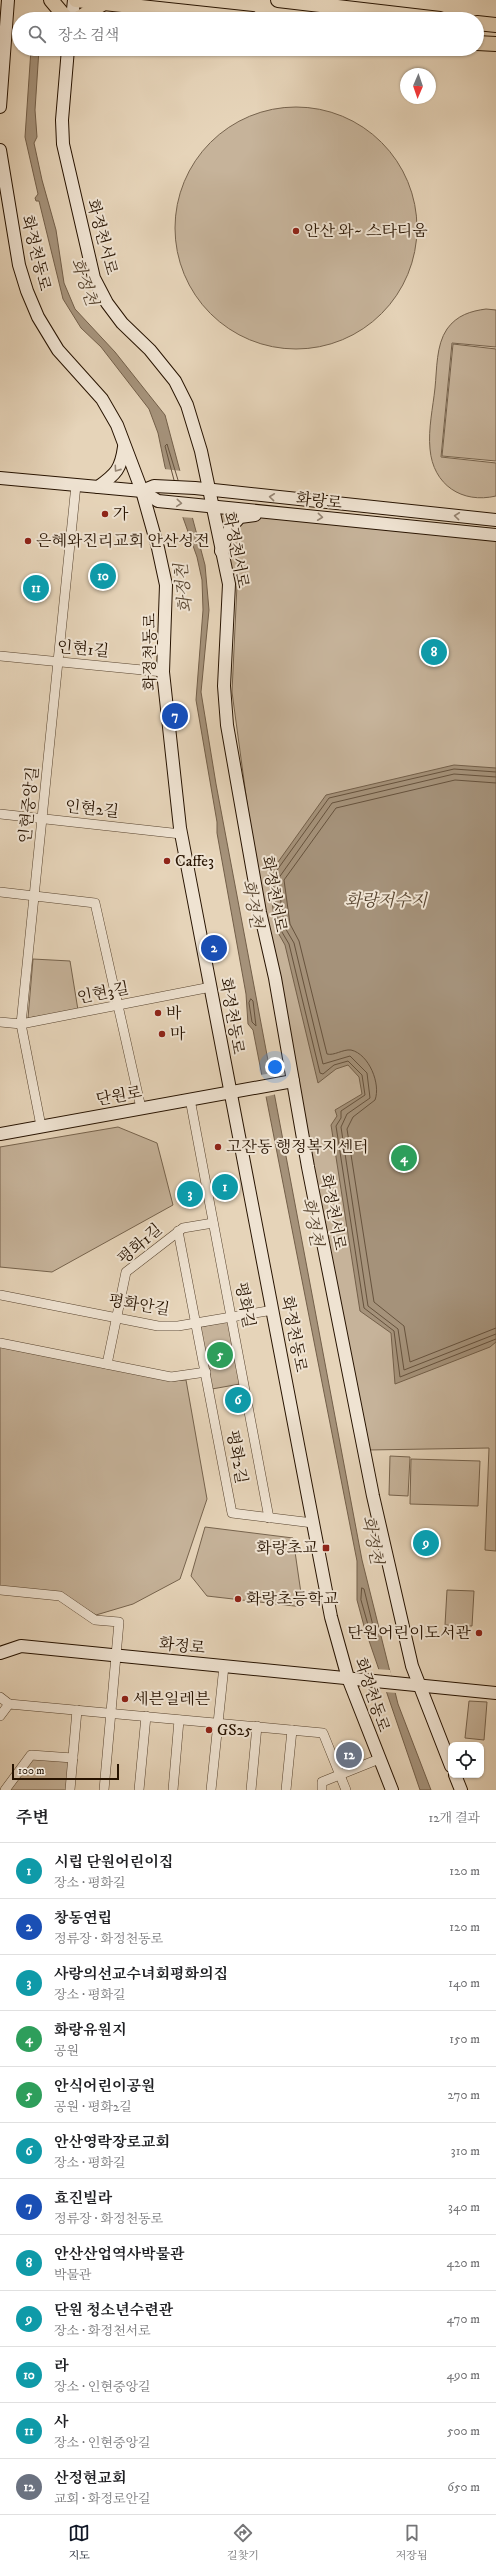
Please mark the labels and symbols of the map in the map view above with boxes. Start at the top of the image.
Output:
north arrow [400,68,436,104]
street label: 화정천서로 [82,197,122,277]
street label: 화정천동로 [17,213,55,293]
place label: 안산 와~ 스타디움 [304,221,428,241]
marker: 안산 와~ 스타디움 [291,226,301,236]
water label: 화정천 [65,255,103,310]
one-way arrow [115,465,122,472]
street label: 화랑로 [295,489,344,513]
one-way arrow [269,493,275,502]
one-way arrow [176,498,182,507]
place label: 가 [113,504,129,524]
marker: 가 [100,509,110,519]
street label: 화정천서로 [219,510,253,590]
one-way arrow [454,511,460,520]
one-way arrow [317,513,323,522]
place label: 은혜와진리교회 안산성전 [36,531,209,551]
marker: 은혜와진리교회 안산성전 [23,536,33,546]
pin: 10 [90,561,116,591]
water label: 화정천 [170,561,198,614]
pin: 11 [23,573,49,603]
street label: 화정천동로 [140,613,160,691]
street label: 인현1길 [56,637,110,661]
pin: 8 [421,637,447,667]
pin: 7 [162,701,188,731]
street label: 인현중앙길 [15,766,43,844]
street label: 인현2길 [64,796,120,822]
place label: Caffe3 [175,851,214,871]
street label: 화정천서로 [257,854,291,934]
marker: Caffe3 [162,856,172,866]
water label: 화정천 [237,878,268,932]
water label: 화랑저수지 [345,890,429,912]
pin: 2 [201,933,227,963]
street label: 화정천동로 [215,976,249,1056]
street label: 인현3길 [75,978,131,1008]
place label: 바 [166,1003,182,1023]
marker: 바 [153,1008,163,1018]
place label: 마 [170,1024,186,1044]
marker: 마 [157,1029,167,1039]
your location [265,1057,285,1077]
street label: 단원로 [94,1082,144,1110]
place label: 고잔동 행정복지센터 [226,1137,369,1157]
marker: 고잔동 행정복지센터 [213,1142,223,1152]
pin: 4 [391,1143,417,1173]
pin: 1 [212,1172,238,1202]
street label: 화정천서로 [316,1172,350,1252]
pin: 3 [177,1179,203,1209]
water label: 화정천 [297,1196,328,1250]
street label: 평화1길 [114,1219,166,1269]
street label: 평화길 [231,1280,259,1330]
street label: 평화안길 [107,1290,171,1320]
street label: 화정천동로 [277,1294,311,1374]
pin: 5 [207,1340,233,1370]
pin: 6 [225,1385,251,1415]
street label: 평화2길 [222,1429,252,1485]
water label: 화정천 [357,1514,388,1568]
pin: 9 [413,1528,439,1558]
place label: 화랑초교 [256,1538,318,1558]
marker: 화랑초교 [321,1543,331,1553]
place label: 화랑초등학교 [246,1589,339,1609]
marker: 화랑초등학교 [233,1594,243,1604]
place label: 단원어린이도서관 [347,1623,472,1643]
marker: 단원어린이도서관 [474,1628,484,1638]
street label: 화정로 [158,1634,207,1658]
street label: 화정천동로 [350,1655,394,1735]
place label: 세븐일레븐 [133,1689,211,1709]
marker: 세븐일레븐 [120,1694,130,1704]
place label: GS25 [217,1720,252,1740]
marker: GS25 [204,1725,214,1735]
pin: 12 [336,1740,362,1770]
scale bar [12,1762,119,1781]

